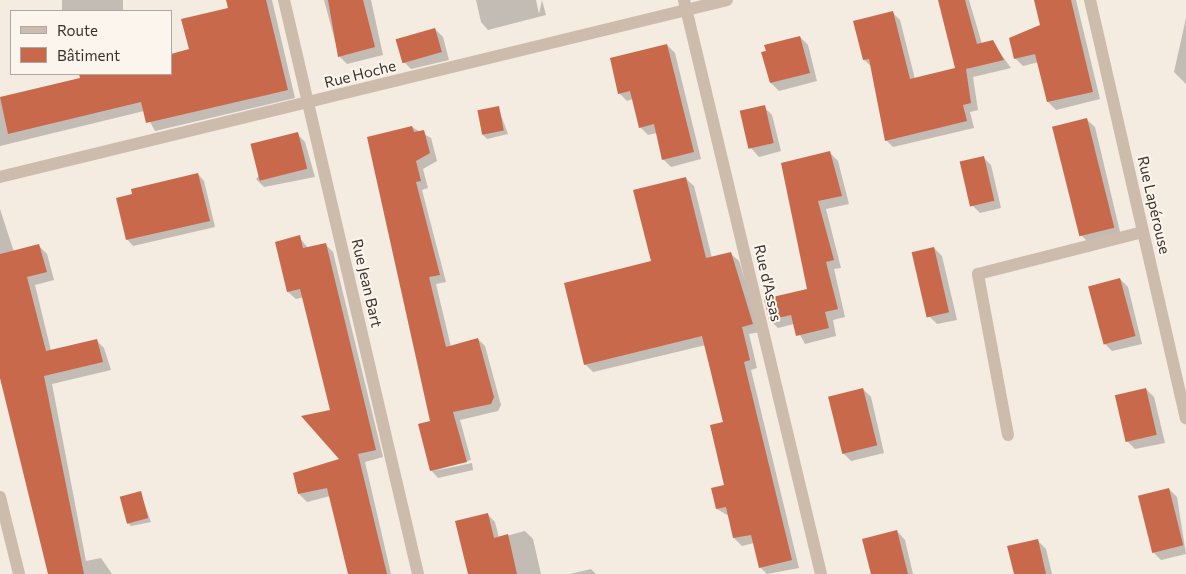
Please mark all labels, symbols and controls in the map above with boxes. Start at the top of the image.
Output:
legend [10,10,172,75]
text: Route [57,21,98,39]
text: Bâtiment [57,46,120,64]
street label: Rue Hoche [322,56,398,92]
street label: Rue Lapérouse [1134,154,1174,256]
street label: Rue Jean Bart [348,237,386,329]
street label: Rue d'Assas [750,243,786,323]

